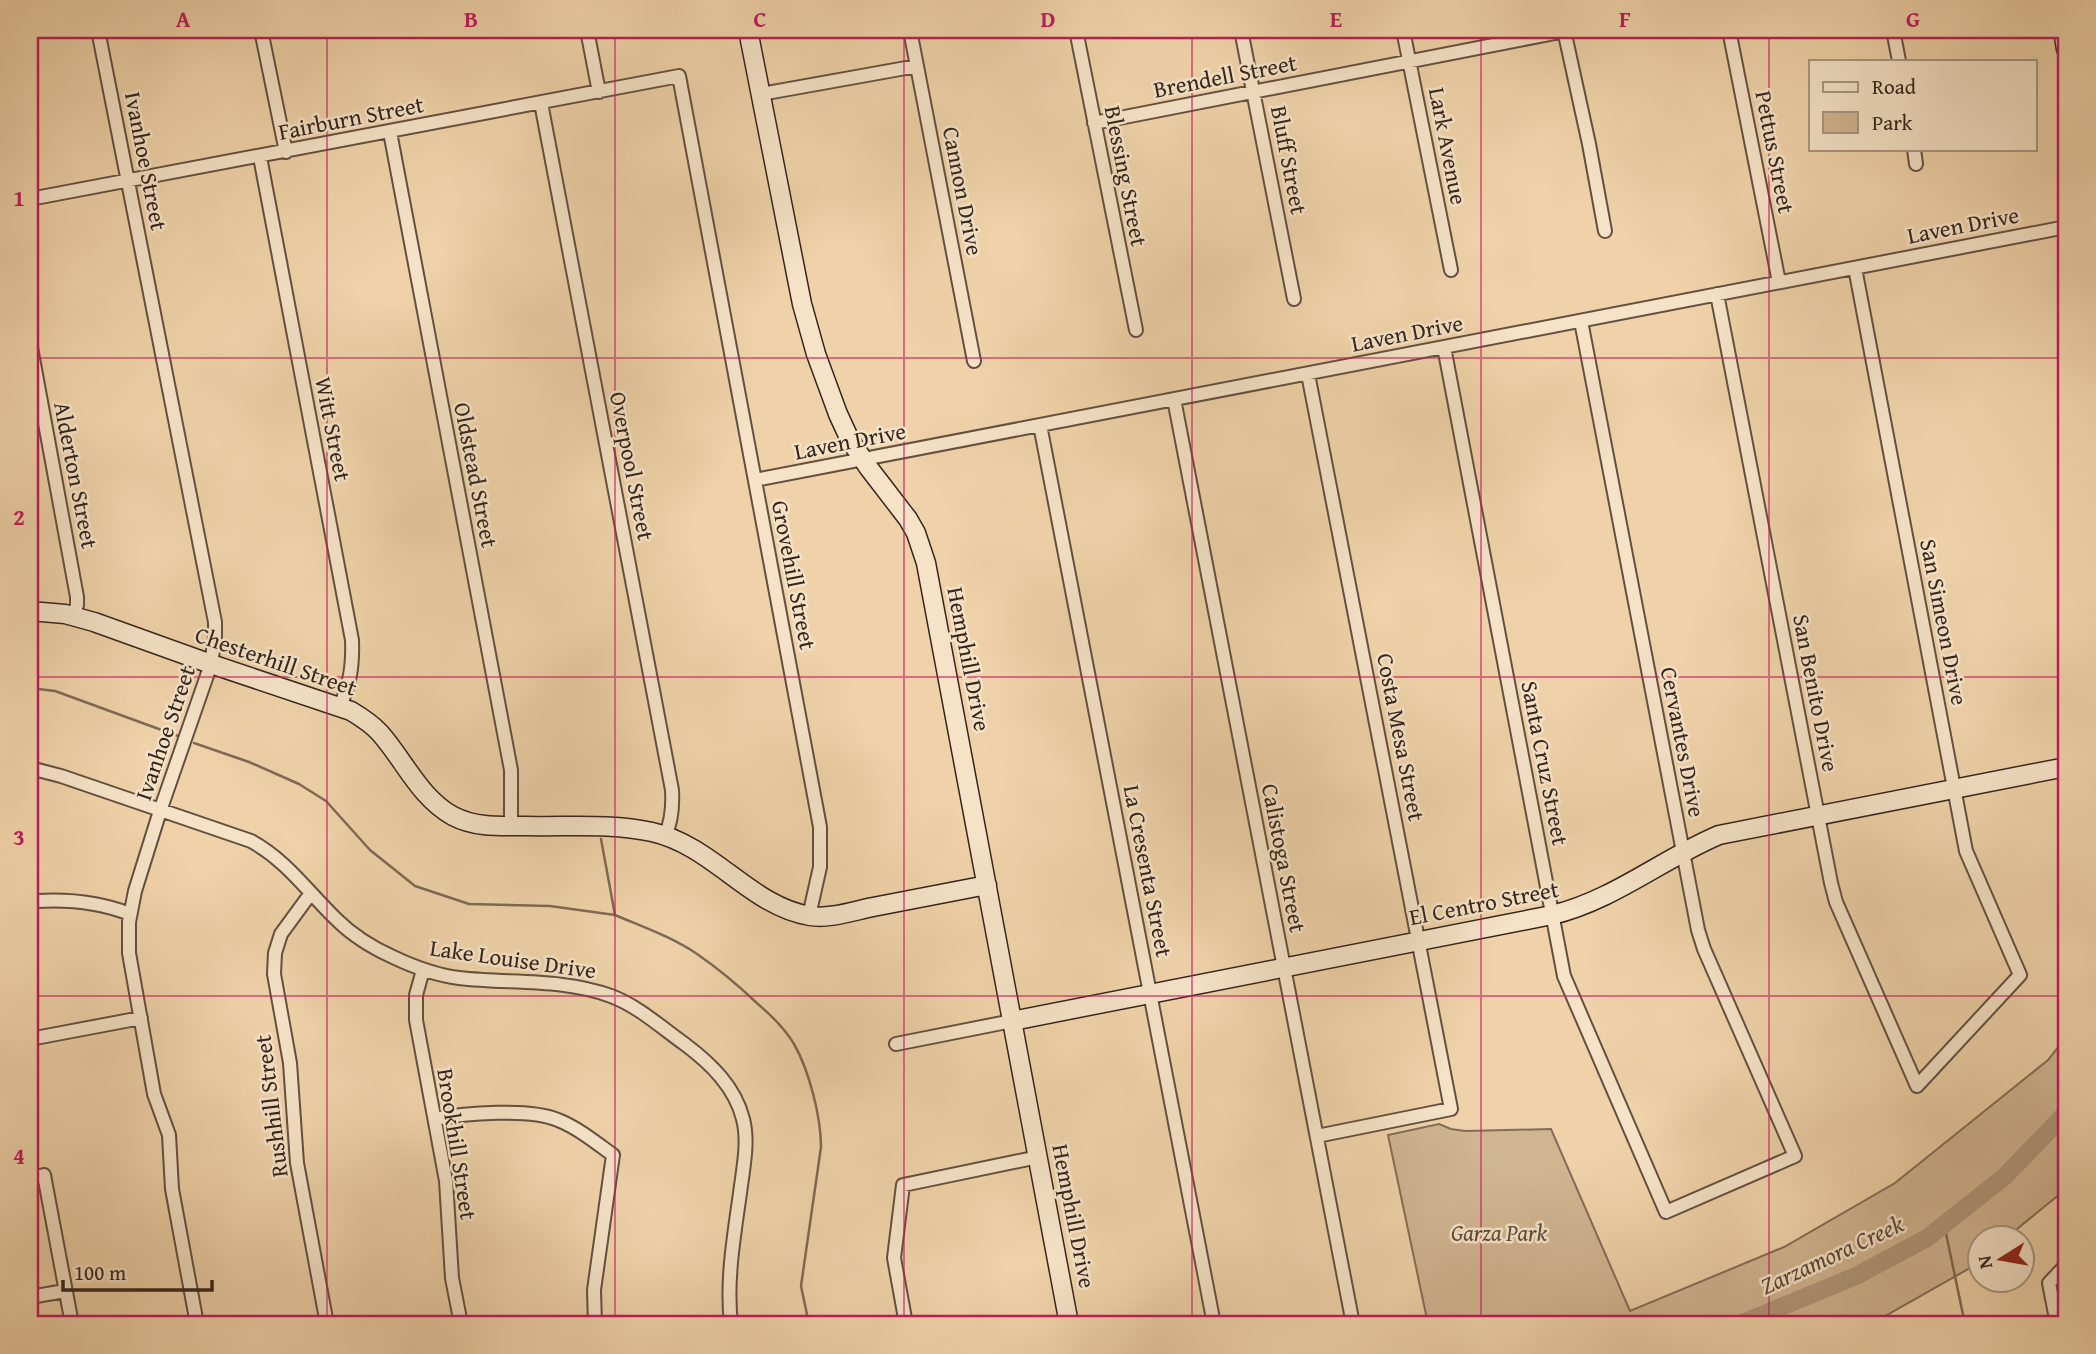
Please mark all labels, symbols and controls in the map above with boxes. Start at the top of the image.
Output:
text: A [176,2,191,35]
text: B [464,2,478,35]
text: C [753,2,767,35]
text: D [1041,2,1056,35]
text: E [1330,2,1342,35]
text: F [1619,2,1631,35]
text: G [1906,2,1920,35]
street label: Brendell Street [1151,45,1299,106]
legend [1809,60,2036,150]
text: Road [1872,71,1917,102]
street label: Lark Avenue [1421,84,1476,207]
street label: Fairburn Street [276,87,426,148]
street label: Pettus Street [1747,88,1804,216]
street label: Ivanhoe Street [117,89,176,233]
street label: Blessing Street [1097,103,1156,249]
street label: Bluff Street [1263,103,1316,217]
text: Park [1872,107,1913,138]
street label: Cannon Drive [935,124,992,258]
text: 1 [13,181,25,214]
street label: Laven Drive [1904,198,2022,251]
street label: Laven Drive [1348,306,1466,359]
street label: Witt Street [307,374,360,484]
street label: Overpool Street [602,389,663,543]
street label: Alderton Street [46,399,107,551]
street label: Oldstead Street [446,400,507,550]
street label: Laven Drive [791,414,909,467]
street label: Grovehill Street [764,498,825,652]
text: 2 [13,500,25,533]
street label: San Simeon Drive [1912,536,1977,708]
street label: Hemphill Drive [939,584,1000,734]
street label: San Benito Drive [1785,611,1848,774]
street label: Chesterhill Street [191,617,362,704]
street label: Costa Mesa Street [1369,650,1434,824]
street label: Ivanhoe Street [126,661,203,805]
street label: Cervantes Drive [1653,664,1714,820]
street label: Santa Cruz Street [1513,678,1578,848]
street label: Calistoga Street [1254,781,1315,935]
street label: La Cresenta Street [1116,782,1181,960]
text: 3 [13,820,25,853]
street label: El Centro Street [1406,872,1561,933]
street label: Lake Louise Drive [428,931,598,987]
street label: Rushhill Street [245,1033,296,1179]
street label: Brookhill Street [429,1066,486,1222]
text: 4 [13,1139,25,1172]
street label: Hemphill Drive [1044,1141,1105,1291]
water label: Zarzamora Creek [1754,1206,1909,1303]
park label: Garza Park [1451,1216,1548,1249]
north arrow [1966,1224,2036,1294]
scale bar [63,1249,212,1293]
text: N [1969,1253,1999,1271]
text: 100 m [74,1257,126,1288]

